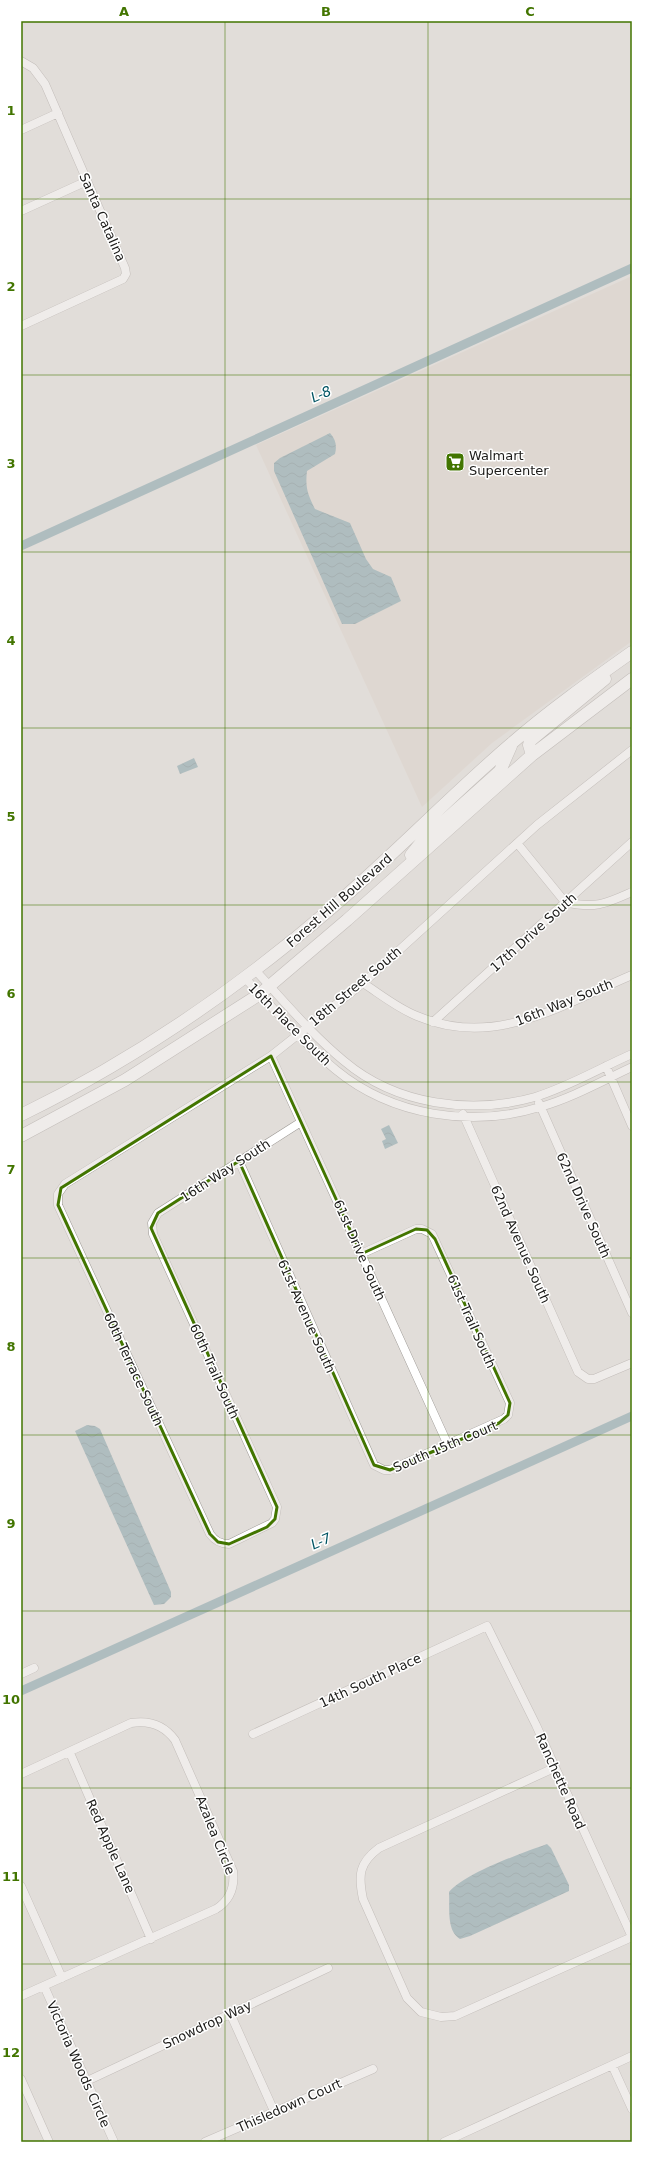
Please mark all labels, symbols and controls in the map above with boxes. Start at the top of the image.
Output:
text: A [119,4,129,19]
text: B [321,4,331,19]
text: C [525,4,535,19]
text: 1 [6,103,16,118]
street label: Santa Catalina [76,171,129,264]
text: 2 [6,279,16,294]
water label: L-8 [308,382,334,406]
place label: Walmart Supercenter [469,448,549,478]
supermarket icon: Walmart Supercenter [444,451,466,473]
text: 3 [6,456,16,471]
text: 4 [6,633,16,648]
text: 5 [6,809,16,824]
street label: Forest Hill Boulevard [284,851,395,950]
street label: 17th Drive South [487,890,579,975]
street label: 18th Street South [306,944,404,1029]
street label: 16th Way South [513,976,615,1029]
street label: 16th Place South [245,980,334,1069]
text: 6 [6,986,16,1001]
street label: 16th Way South [178,1136,273,1205]
street label: 62nd Drive South [554,1150,614,1260]
text: 7 [6,1162,16,1177]
street label: 62nd Avenue South [488,1183,553,1305]
street label: 61st Drive South [330,1197,389,1303]
street label: 61st Avenue South [275,1257,338,1375]
street label: 61st Trail South [444,1272,499,1370]
street label: 60th Terrace South [101,1310,166,1428]
street label: 60th Trail South [187,1321,242,1421]
text: 8 [6,1339,16,1354]
street label: South 15th Court [391,1418,500,1475]
text: 9 [6,1516,16,1531]
water label: L-7 [308,1529,334,1553]
street label: 14th South Place [317,1650,423,1711]
text: 10 [2,1692,20,1707]
street label: Ranchette Road [533,1731,588,1831]
street label: Azalea Circle [193,1793,238,1877]
street label: Red Apple Lane [83,1797,138,1896]
text: 11 [2,1869,20,1884]
street label: Snowdrop Way [160,1997,254,2052]
street label: Victoria Woods Circle [44,1999,113,2130]
text: 12 [2,2045,20,2060]
street label: Thisledown Court [234,2076,344,2136]

